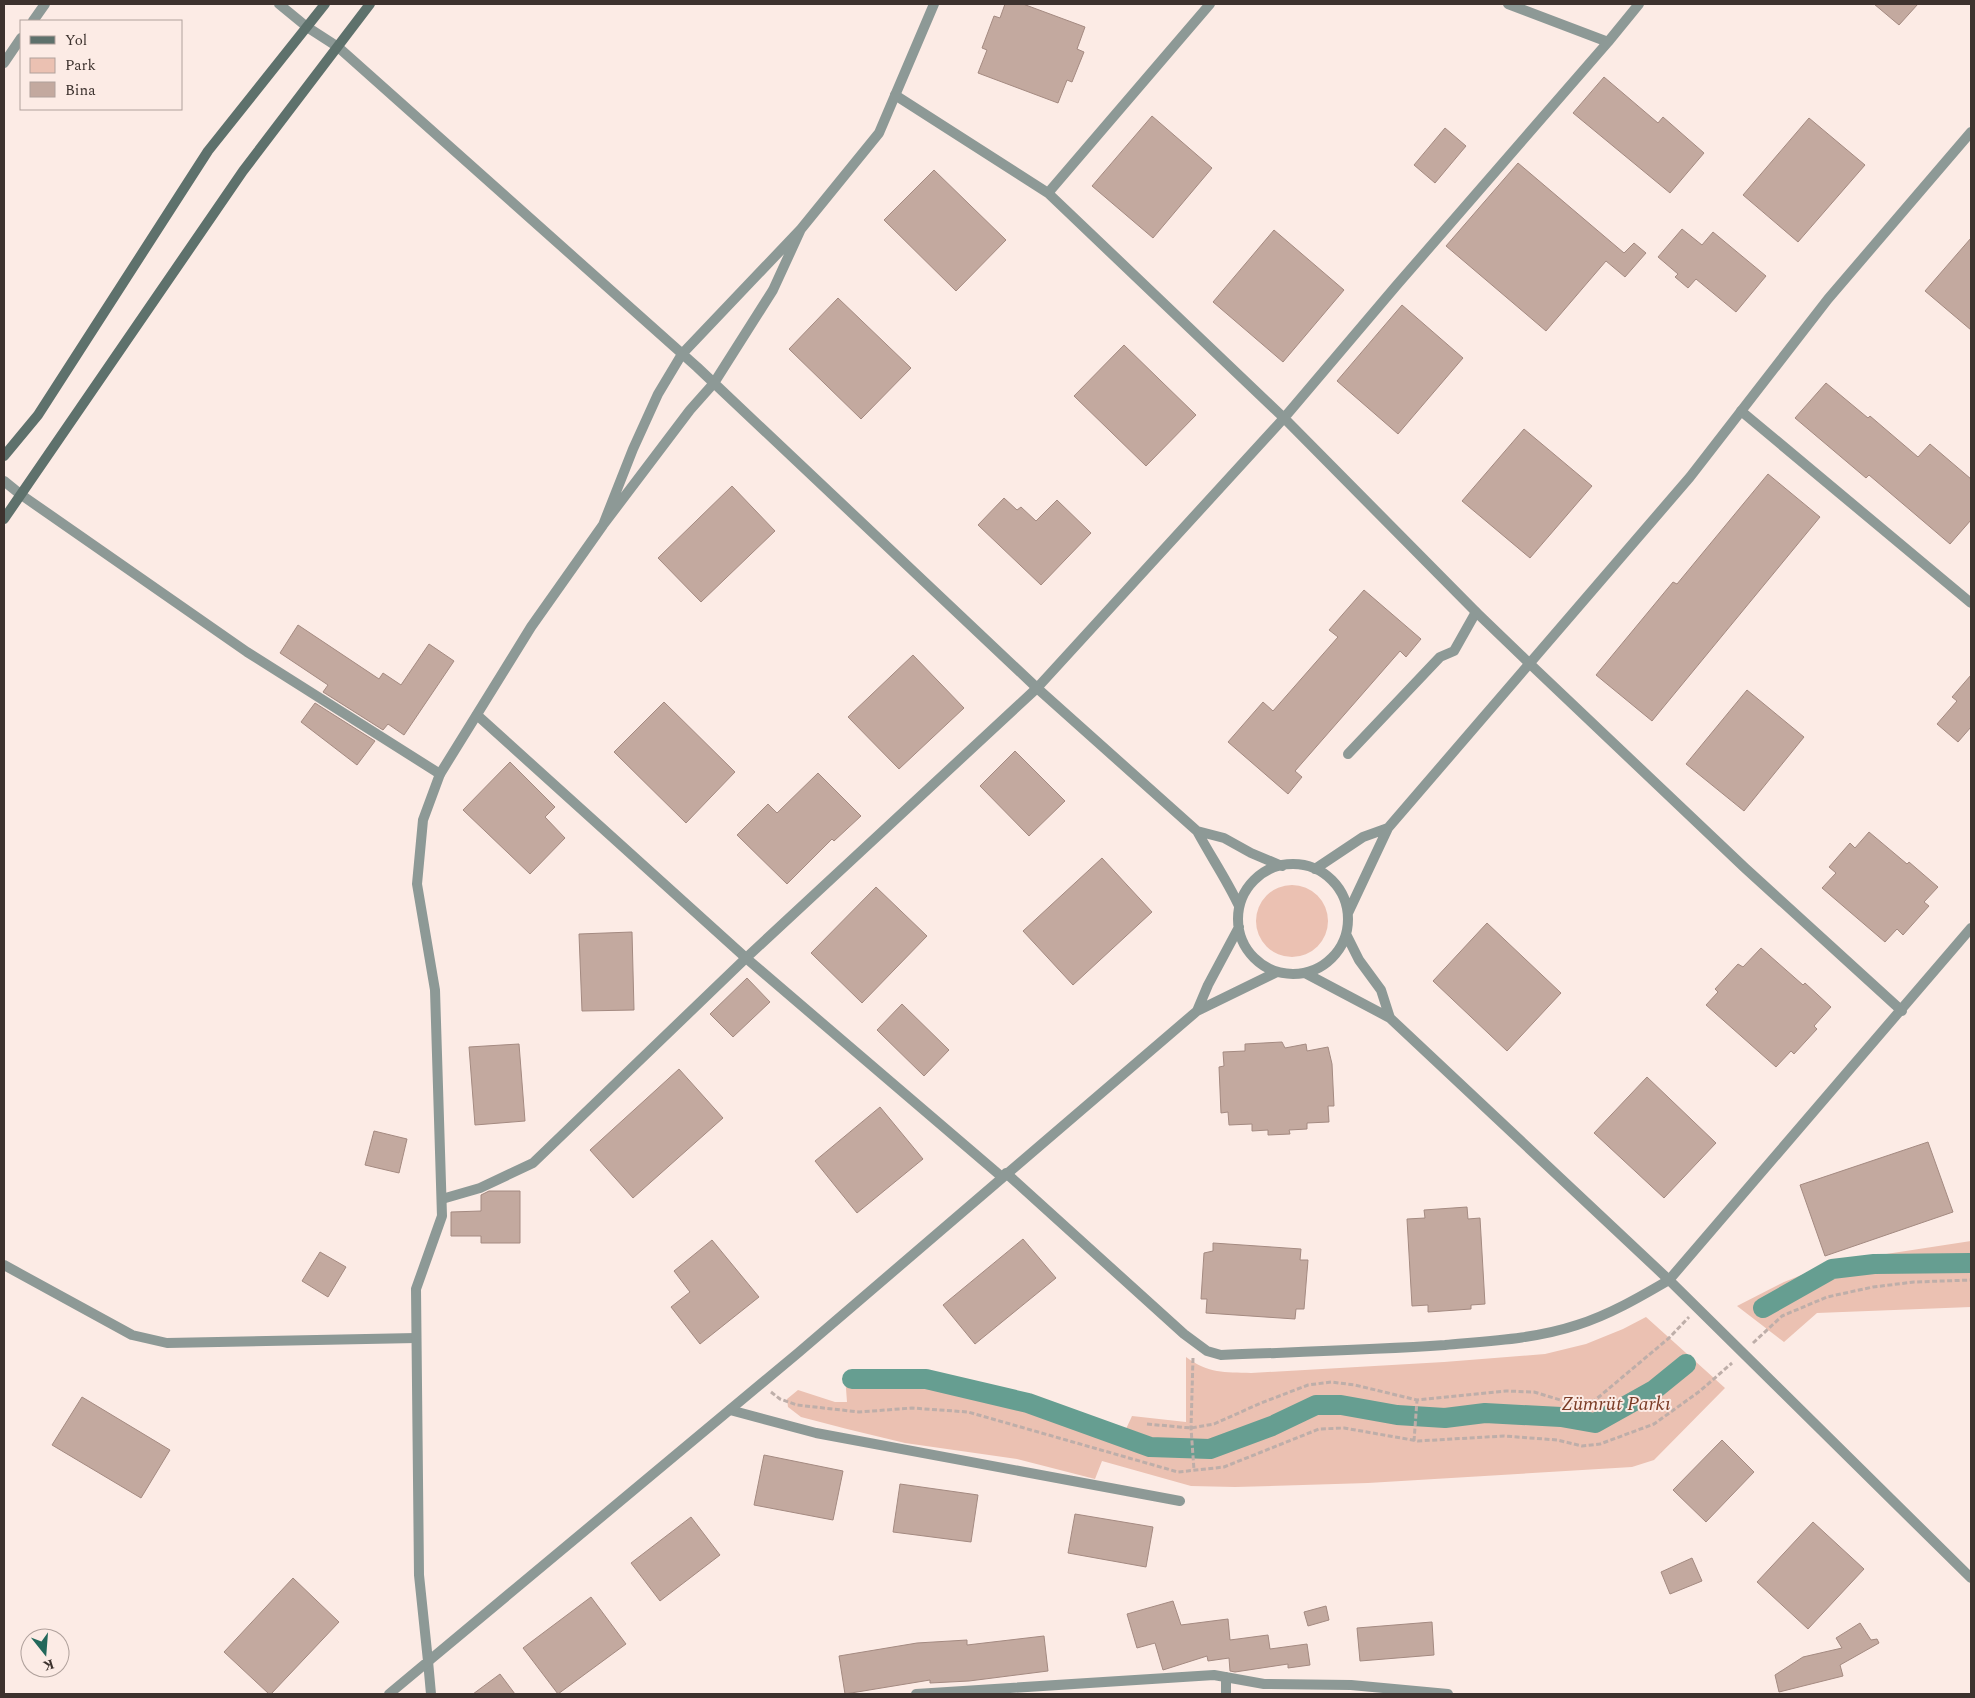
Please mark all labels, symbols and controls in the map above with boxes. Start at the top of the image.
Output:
legend [20,20,182,110]
text: Yol [65,29,87,52]
text: Park [65,54,96,77]
text: Bina [65,79,96,102]
park label: Zümrüt Parkı [1561,1389,1671,1419]
north arrow [20,1628,70,1678]
text: K [40,1653,57,1677]

